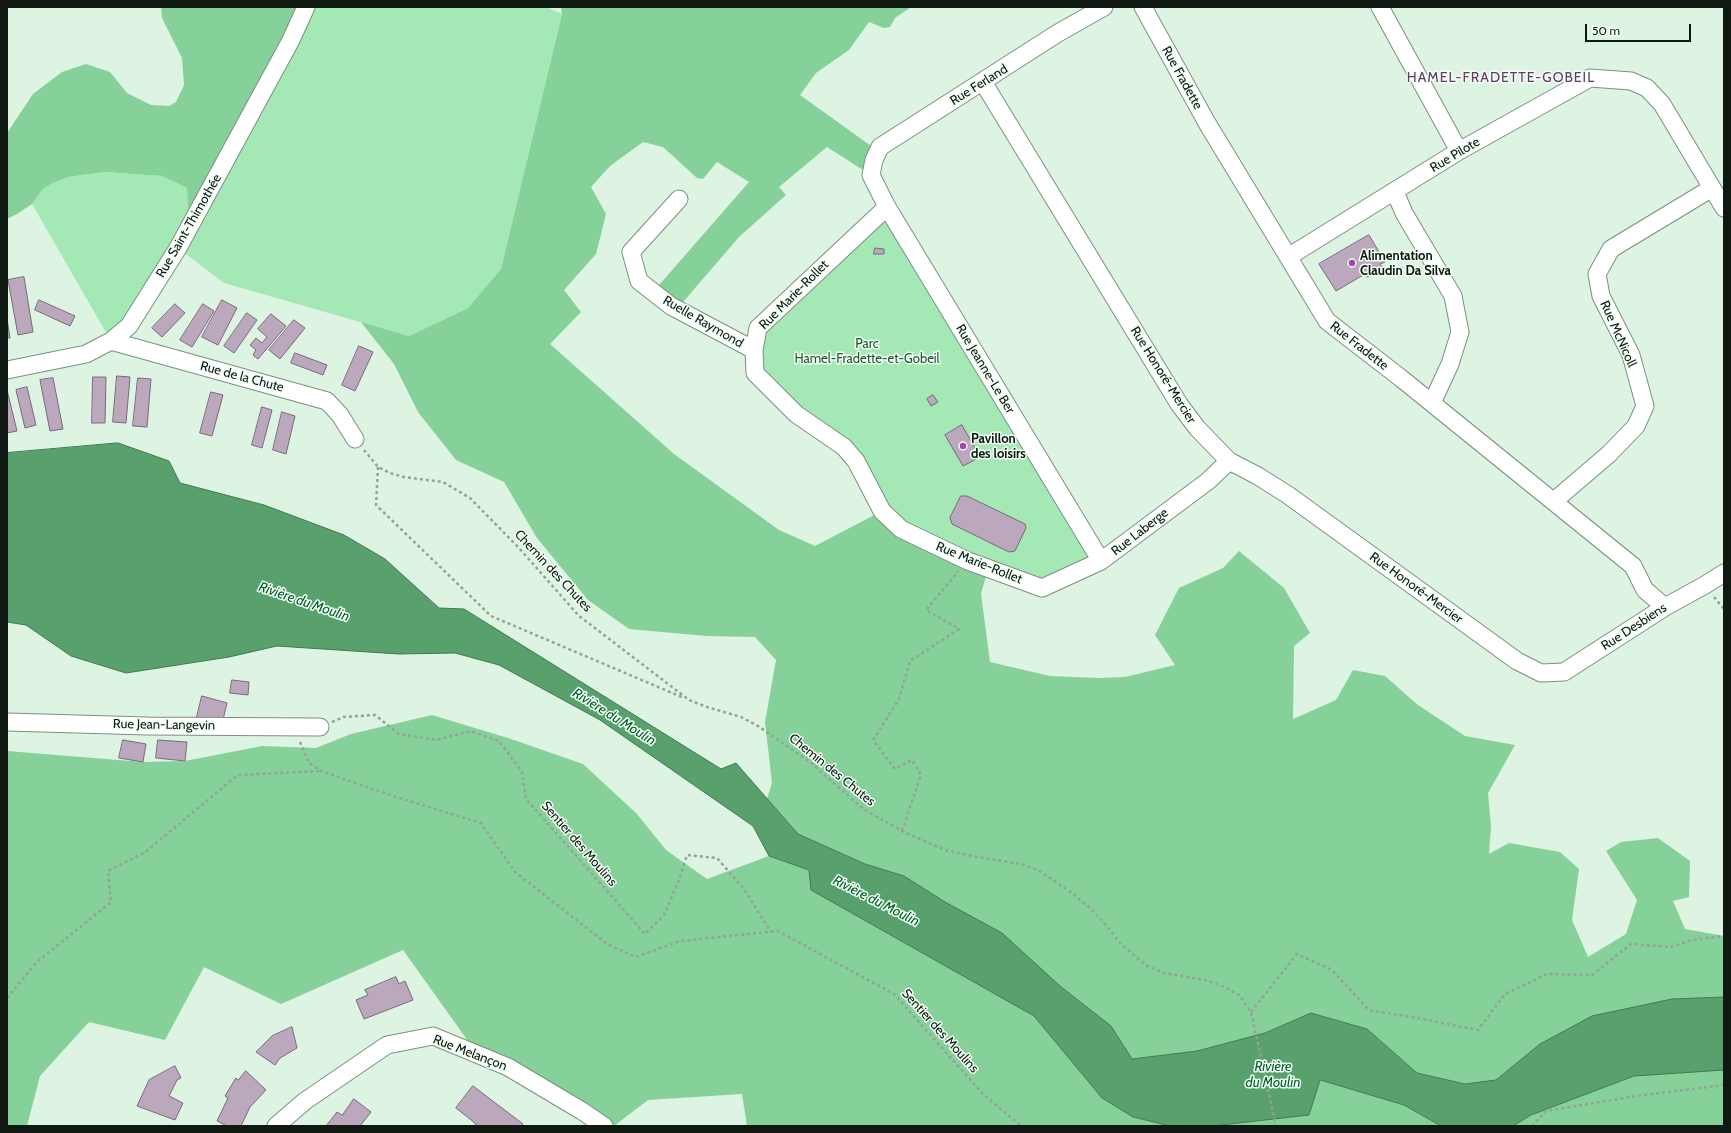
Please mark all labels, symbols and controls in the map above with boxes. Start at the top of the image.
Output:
scale bar [1587,16,1693,42]
text: 50 m [1592,23,1620,38]
street label: Rue Fradette [1158,44,1206,112]
street label: Rue Ferland [947,61,1011,109]
district label: HAMEL-FRADETTE-GOBEIL [1407,70,1595,86]
street label: Rue Pilote [1427,134,1483,176]
street label: Rue Saint-Thimothée [153,171,225,281]
place label: Alimentation Claudin Da Silva [1360,248,1451,279]
street label: Rue Marie-Rollet [756,257,832,333]
marker: Alimentation Claudin Da Silva [1347,258,1357,268]
street label: Ruelle Raymond [660,293,746,351]
street label: Rue McNicoll [1596,298,1640,370]
street label: Rue Fradette [1327,318,1391,374]
street label: Rue Jeanne-Le Ber [952,322,1018,416]
street label: Rue Honoré-Mercier [1127,324,1199,426]
park label: Parc Hamel-Fradette-et-Gobeil [794,336,940,367]
street label: Rue de la Chute [198,358,286,396]
place label: Pavillon des loisirs [971,431,1026,462]
marker: Pavillon des loisirs [958,441,968,451]
street label: Rue Laberge [1108,505,1172,559]
street label: Chemin des Chutes [511,527,595,615]
street label: Rue Marie-Rollet [934,539,1024,587]
street label: Rue Honoré-Mercier [1366,549,1466,627]
water label: Rivière du Moulin [256,579,352,625]
street label: Rue Desbiens [1598,600,1670,654]
water label: Rivière du Moulin [569,685,659,749]
street label: Rue Jean-Langevin [113,716,215,734]
street label: Chemin des Chutes [786,730,878,810]
street label: Sentier des Moulins [538,798,620,890]
water label: Rivière du Moulin [830,872,922,930]
street label: Sentier des Moulins [898,986,982,1076]
street label: Rue Melançon [431,1032,509,1074]
water label: Rivière du Moulin [1245,1059,1301,1092]

